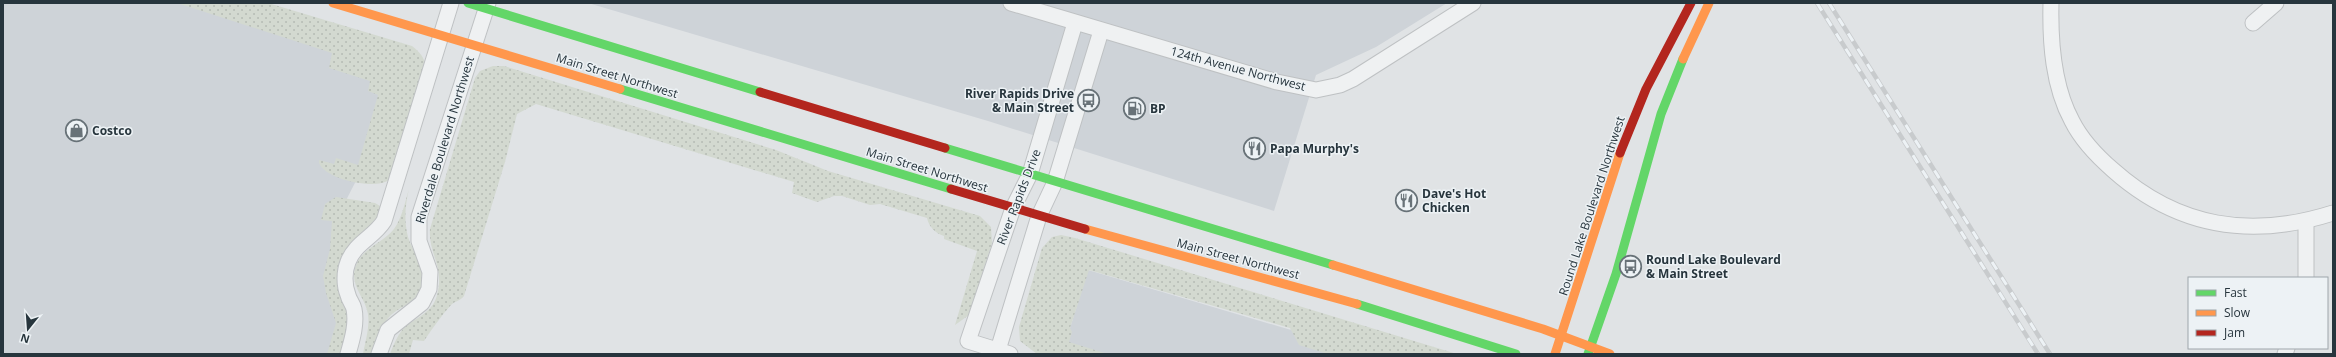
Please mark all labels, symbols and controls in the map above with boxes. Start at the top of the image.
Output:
street label: 124th Avenue Northwest [1169,42,1307,95]
street label: Main Street Northwest [554,49,680,102]
street label: Riverdale Boulevard Northwest [411,54,478,226]
place label: River Rapids Drive & Main Street [965,85,1074,116]
bus stop icon: River Rapids Drive & Main Street [1076,88,1102,114]
fuel station icon: BP [1122,96,1148,122]
place label: BP [1150,100,1166,117]
street label: Round Lake Boulevard Northwest [1554,114,1629,298]
shop icon: Costco [63,118,89,144]
place label: Costco [92,122,132,139]
restaurant icon: Papa Murphy's [1241,136,1267,162]
place label: Papa Murphy's [1270,140,1359,157]
street label: Main Street Northwest [864,143,990,196]
street label: River Rapids Drive [992,146,1045,247]
place label: Dave's Hot Chicken [1422,185,1486,216]
restaurant icon: Dave's Hot Chicken [1393,188,1419,214]
street label: Main Street Northwest [1175,234,1301,283]
place label: Round Lake Boulevard & Main Street [1646,251,1781,282]
bus stop icon: Round Lake Boulevard & Main Street [1617,254,1643,280]
legend [2188,277,2328,349]
text: Fast [2224,284,2247,301]
text: Slow [2224,304,2251,321]
north arrow [8,309,48,349]
text: Jam [2223,324,2245,341]
text: N [18,331,31,348]

